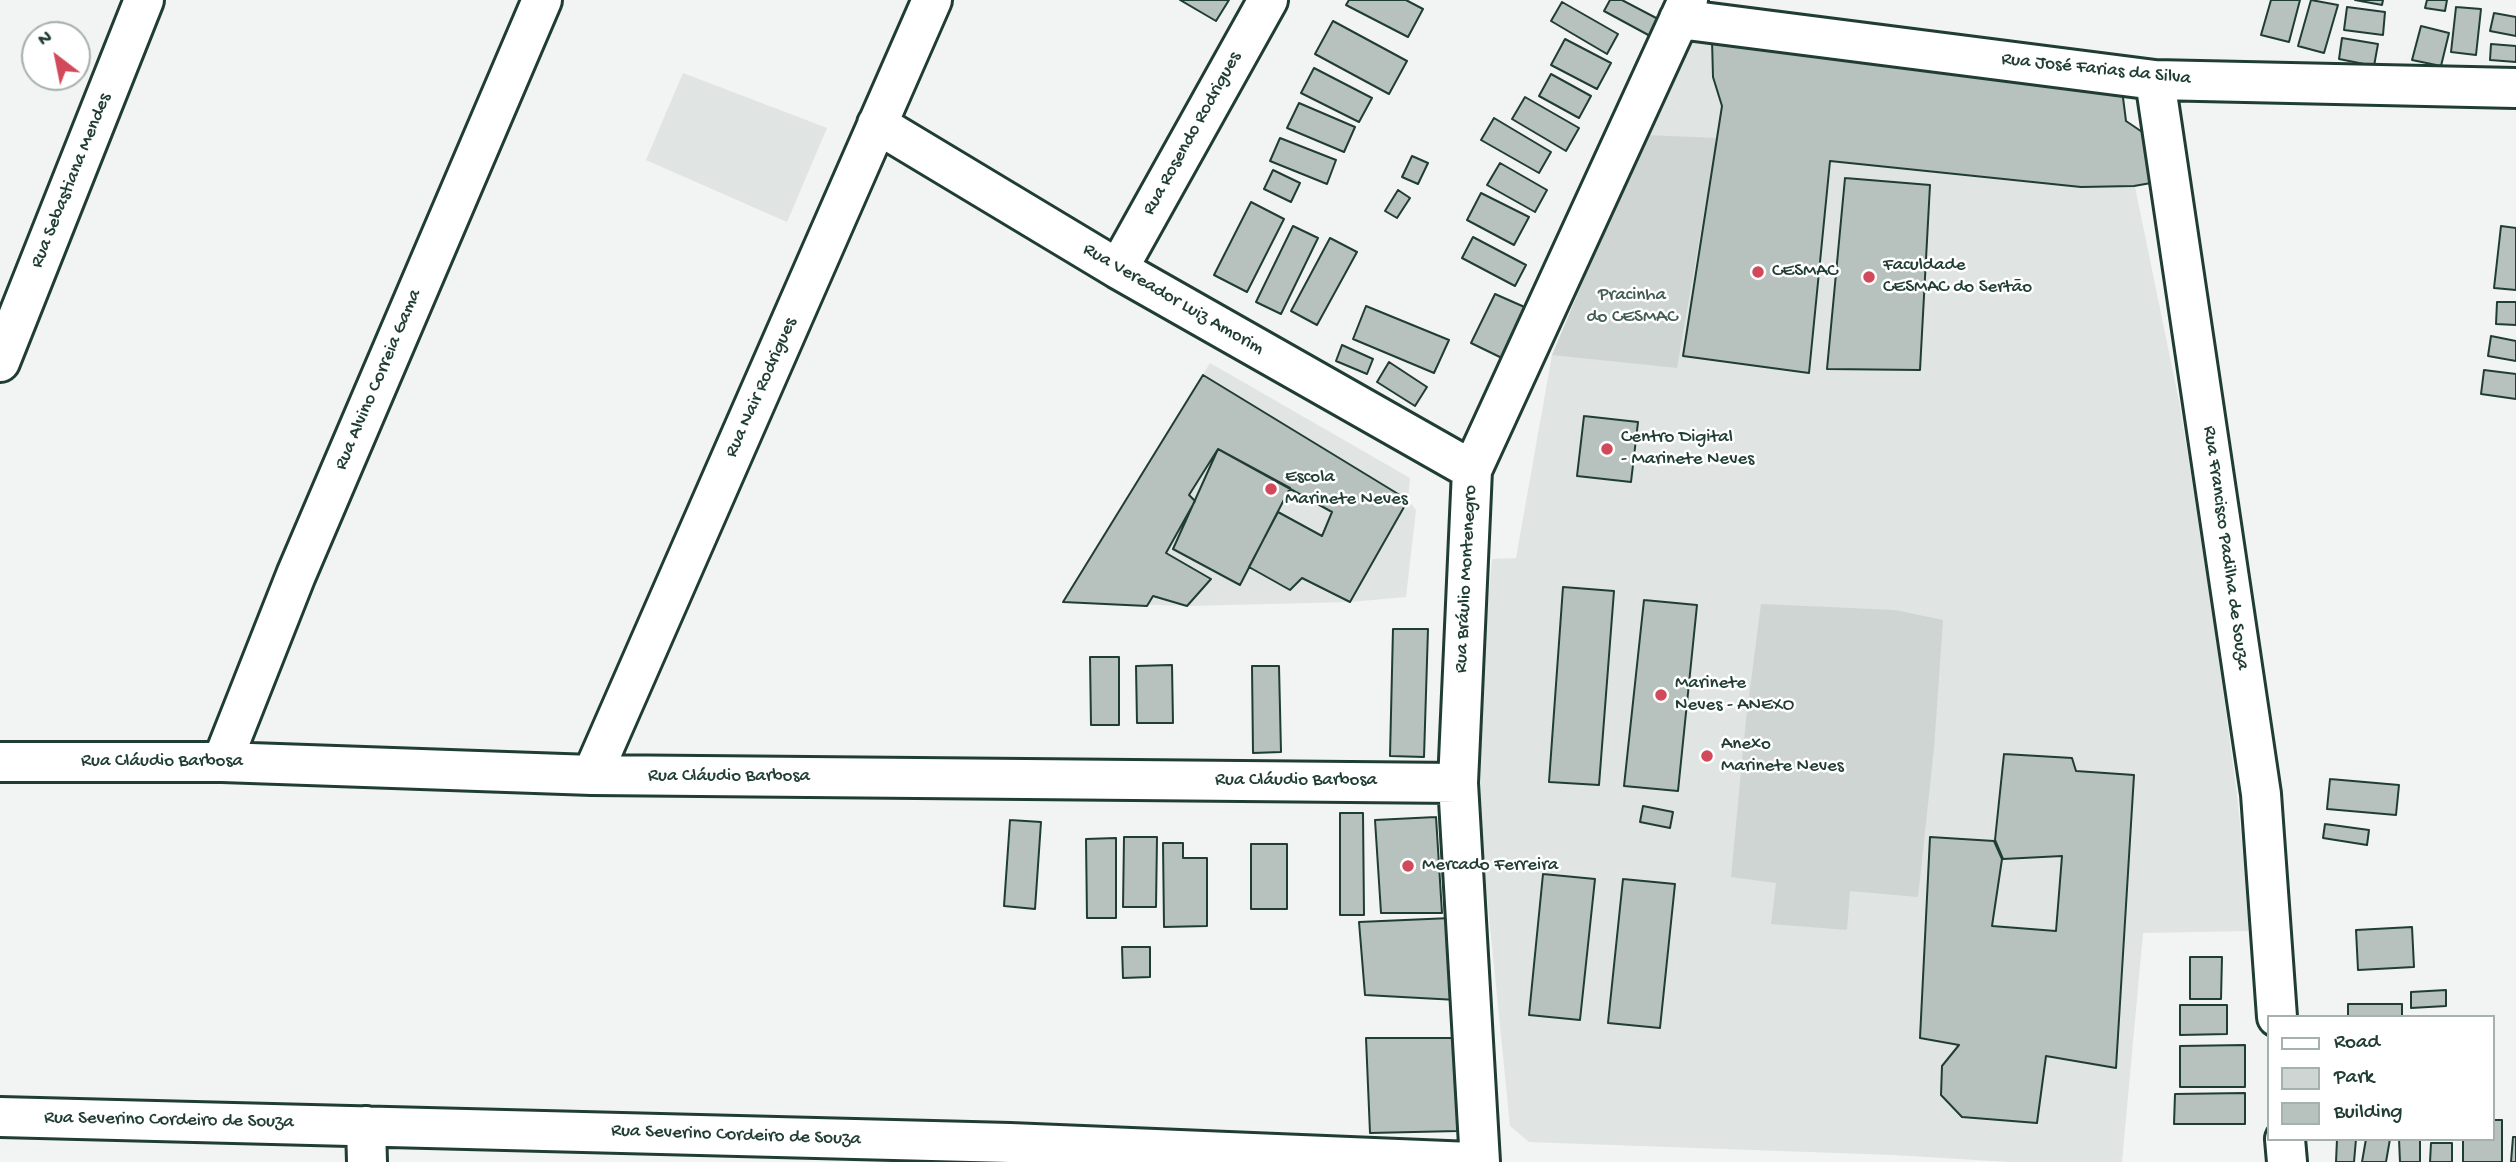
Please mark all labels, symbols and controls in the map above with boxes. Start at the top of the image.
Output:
north arrow [21,21,91,91]
text: N [34,26,57,53]
street label: Rua Rosendo Rodrigues [1139,48,1247,220]
street label: Rua José Farias da Silva [2000,49,2192,91]
street label: Rua Sebastiana Mendes [26,90,118,272]
street label: Rua Vereador Luiz Amorim [1078,239,1268,361]
place label: Faculdade CESMAC do Sertão [1883,255,2032,299]
place label: CESMAC [1772,261,1838,283]
marker: CESMAC [1750,264,1766,280]
marker: Faculdade CESMAC do Sertão [1861,269,1877,285]
park label: Pracinha do CESMAC [1586,285,1678,329]
street label: Rua Alvino Correia Gama [331,286,427,474]
street label: Rua Nair Rodrigues [721,315,803,461]
street label: Rua Francisco Padilha de Souza [2197,425,2253,671]
place label: Centro Digital - Marinete Neves [1621,427,1754,471]
marker: Centro Digital - Marinete Neves [1599,441,1615,457]
place label: Escola Marinete Neves [1285,467,1408,511]
marker: Escola Marinete Neves [1263,481,1279,497]
street label: Rua Bráulio Montenegro [1451,484,1483,674]
place label: Marinete Neves - ANEXO [1675,673,1794,717]
marker: Marinete Neves - ANEXO [1653,687,1669,703]
place label: Anexo Marinete Neves [1721,734,1844,778]
marker: Anexo Marinete Neves [1699,748,1715,764]
street label: Rua Cláudio Barbosa [81,751,243,773]
street label: Rua Cláudio Barbosa [648,766,810,788]
street label: Rua Cláudio Barbosa [1215,770,1377,792]
place label: Mercado Ferreira [1422,855,1558,877]
marker: Mercado Ferreira [1400,858,1416,874]
legend [2268,1015,2495,1141]
text: Road [2334,1031,2380,1056]
text: Park [2334,1066,2374,1091]
text: Building [2334,1101,2403,1126]
street label: Rua Severino Cordeiro de Souza [44,1107,294,1135]
street label: Rua Severino Cordeiro de Souza [611,1120,861,1152]

